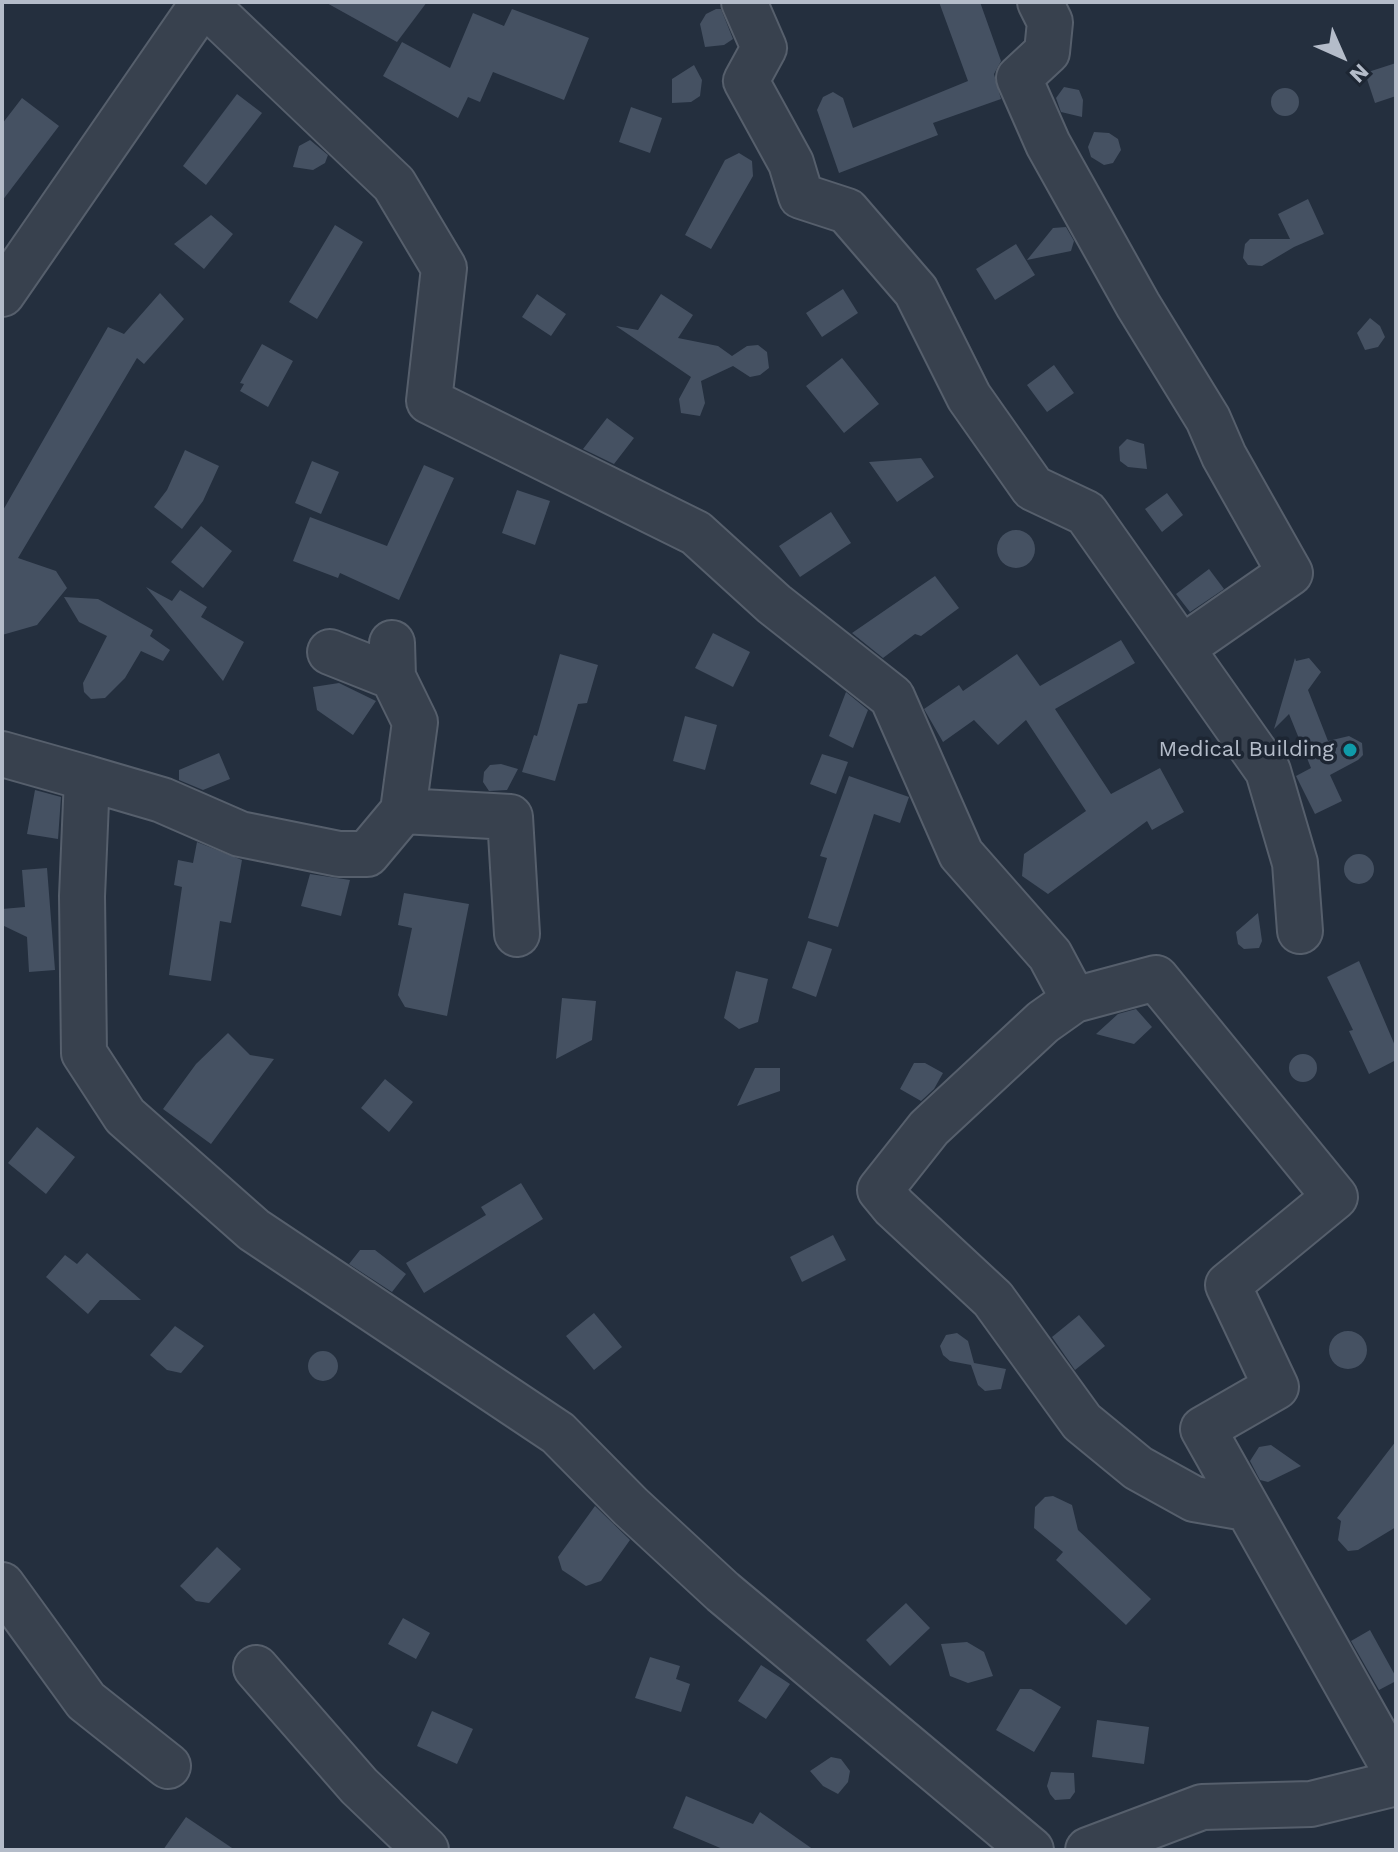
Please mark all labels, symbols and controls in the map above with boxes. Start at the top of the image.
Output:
north arrow [1302,16,1382,96]
text: N [1345,59,1374,88]
place label: Medical Building [1159,737,1334,763]
marker: Medical Building [1341,741,1359,759]

